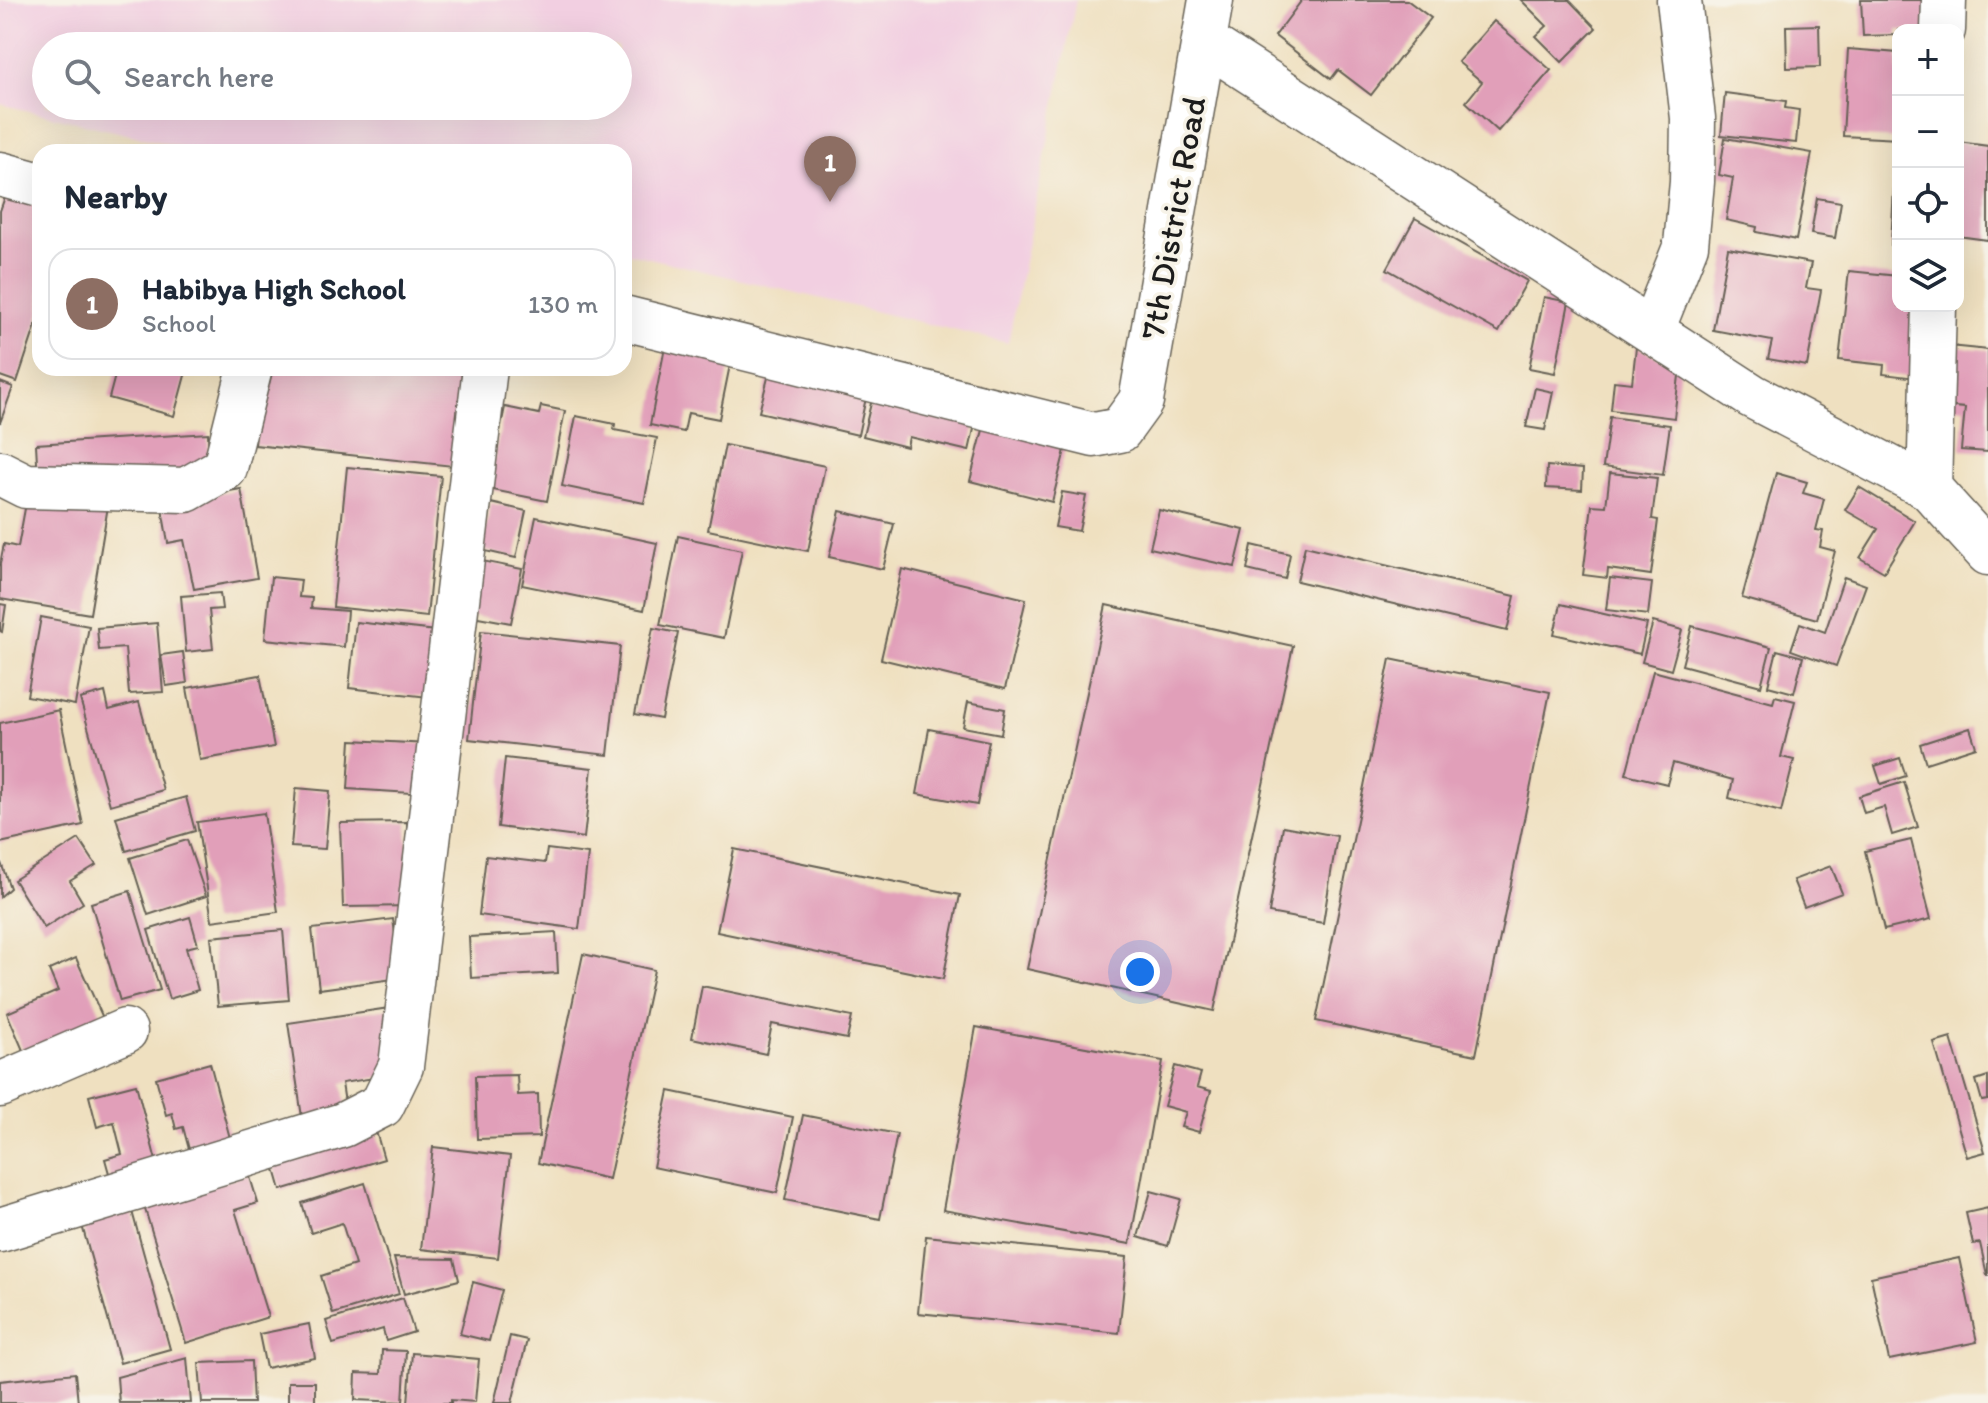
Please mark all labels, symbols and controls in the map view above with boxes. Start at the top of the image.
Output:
map controls [1892,24,1964,312]
button: + [1892,24,1964,96]
search box [32,32,632,120]
icon: search [60,54,104,98]
text: Search here [124,58,274,95]
street label: 7th District Road [1131,94,1215,342]
button: − [1892,96,1964,168]
pin: 1 [804,136,856,202]
button: locate [1892,168,1964,240]
text: Nearby [64,176,167,217]
button: layers [1892,240,1964,312]
text: Habibya High School [142,270,406,307]
text: 1 [86,288,98,320]
text: 130 m [528,288,598,320]
text: School [142,307,216,339]
your location [1120,952,1160,992]

